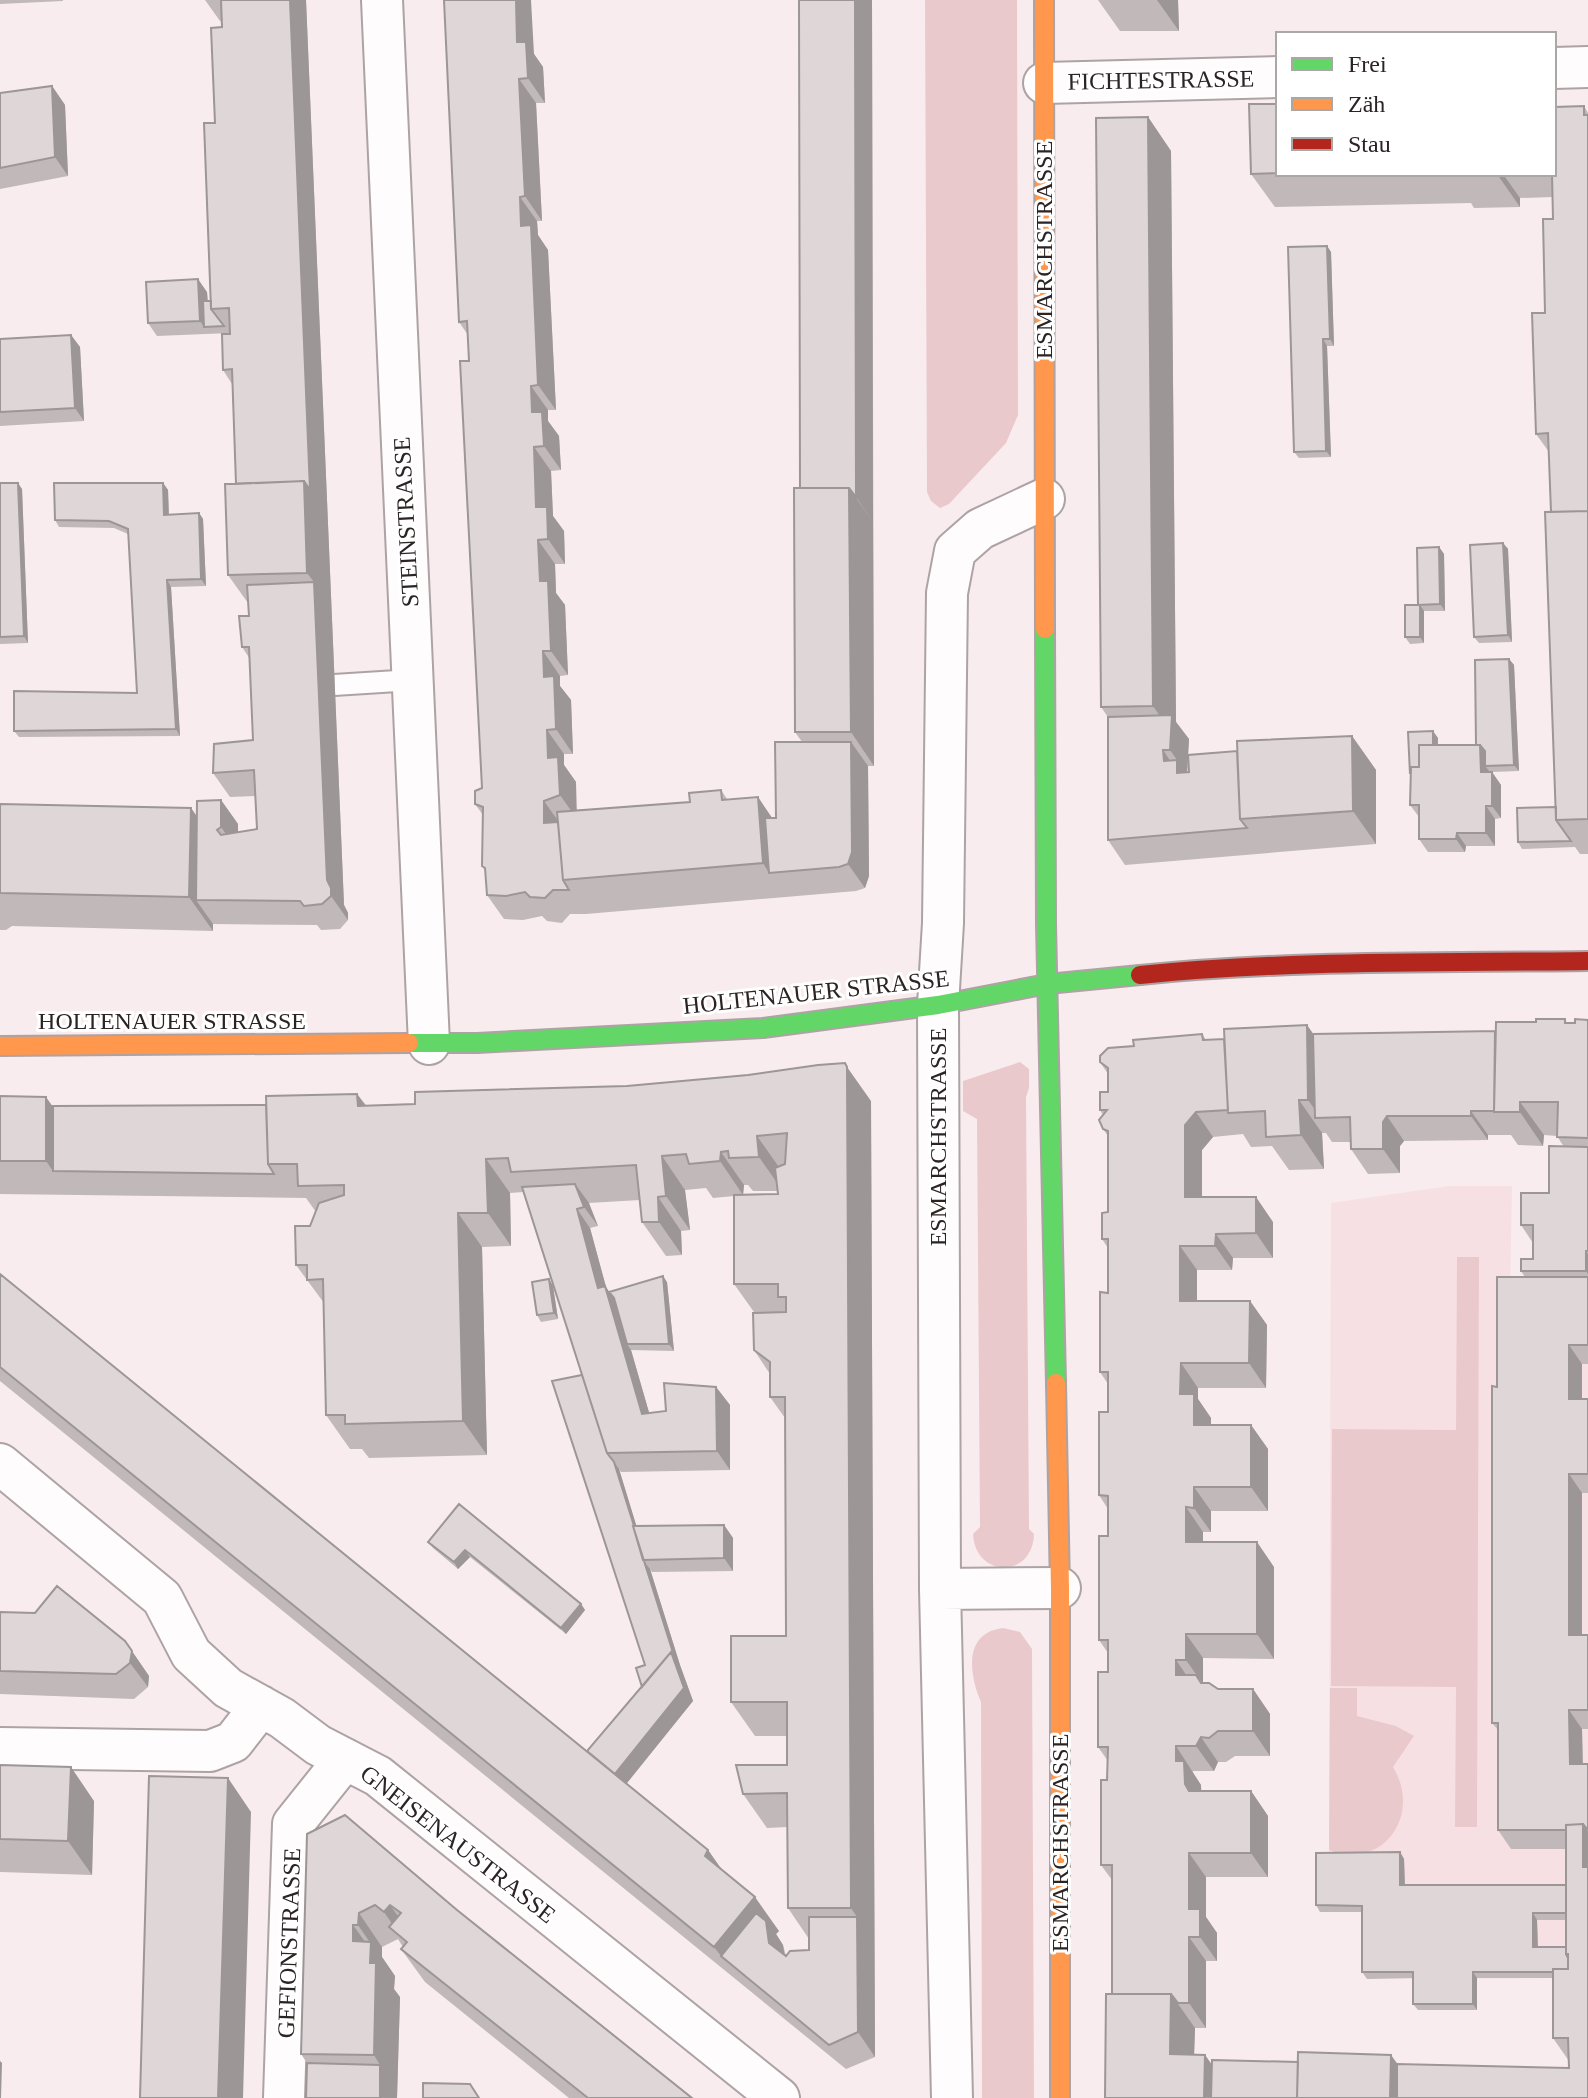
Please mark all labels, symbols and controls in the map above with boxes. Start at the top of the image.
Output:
legend [1276,32,1556,176]
text: Frei [1348,51,1387,77]
street label: FICHTESTRASSE [1067,65,1255,95]
text: Zäh [1348,91,1385,117]
text: Stau [1348,131,1391,157]
street label: ESMARCHSTRASSE [1031,141,1057,359]
street label: STEINSTRASSE [389,436,423,608]
street label: HOLTENAUER STRASSE [681,965,951,1019]
street label: HOLTENAUER STRASSE [38,1008,306,1034]
street label: ESMARCHSTRASSE [925,1028,951,1246]
street label: ESMARCHSTRASSE [1047,1734,1073,1952]
street label: GNEISENAUSTRASSE [355,1760,561,1928]
street label: GEFIONSTRASSE [273,1847,305,2039]

